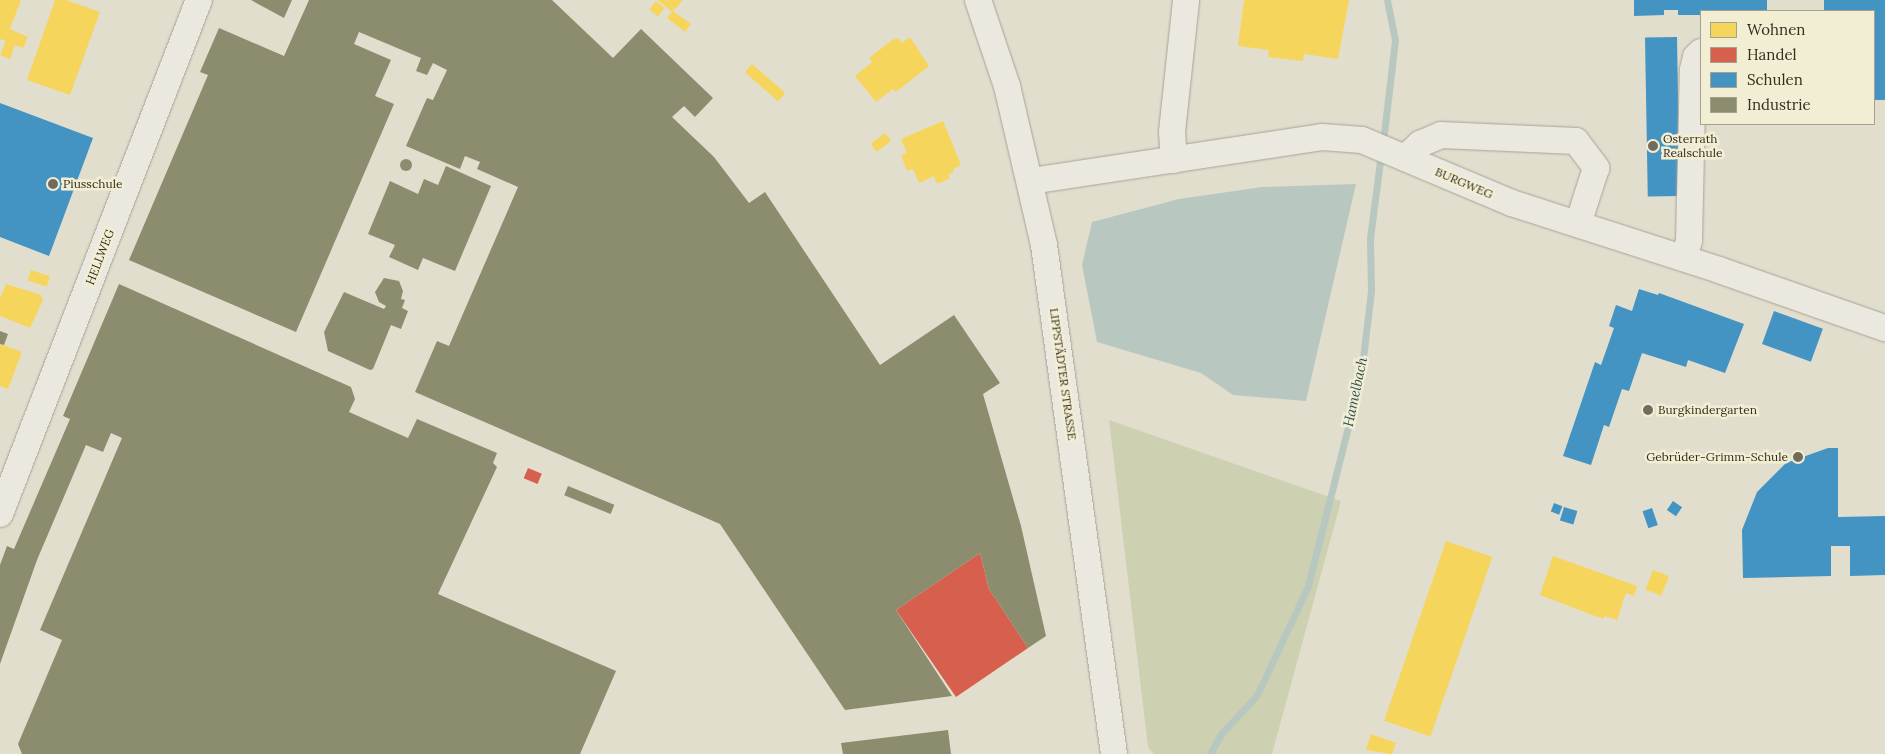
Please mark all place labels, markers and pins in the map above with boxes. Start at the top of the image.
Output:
place label: Osterrath Realschule [1663,132,1722,160]
marker: Osterrath Realschule [1647,140,1659,152]
place label: Piusschule [63,177,122,191]
marker: Piusschule [47,178,59,190]
place label: Burgkindergarten [1658,403,1757,417]
marker: Burgkindergarten [1642,404,1654,416]
place label: Gebrüder-Grimm-Schule [1646,450,1788,464]
marker: Gebrüder-Grimm-Schule [1792,451,1804,463]

